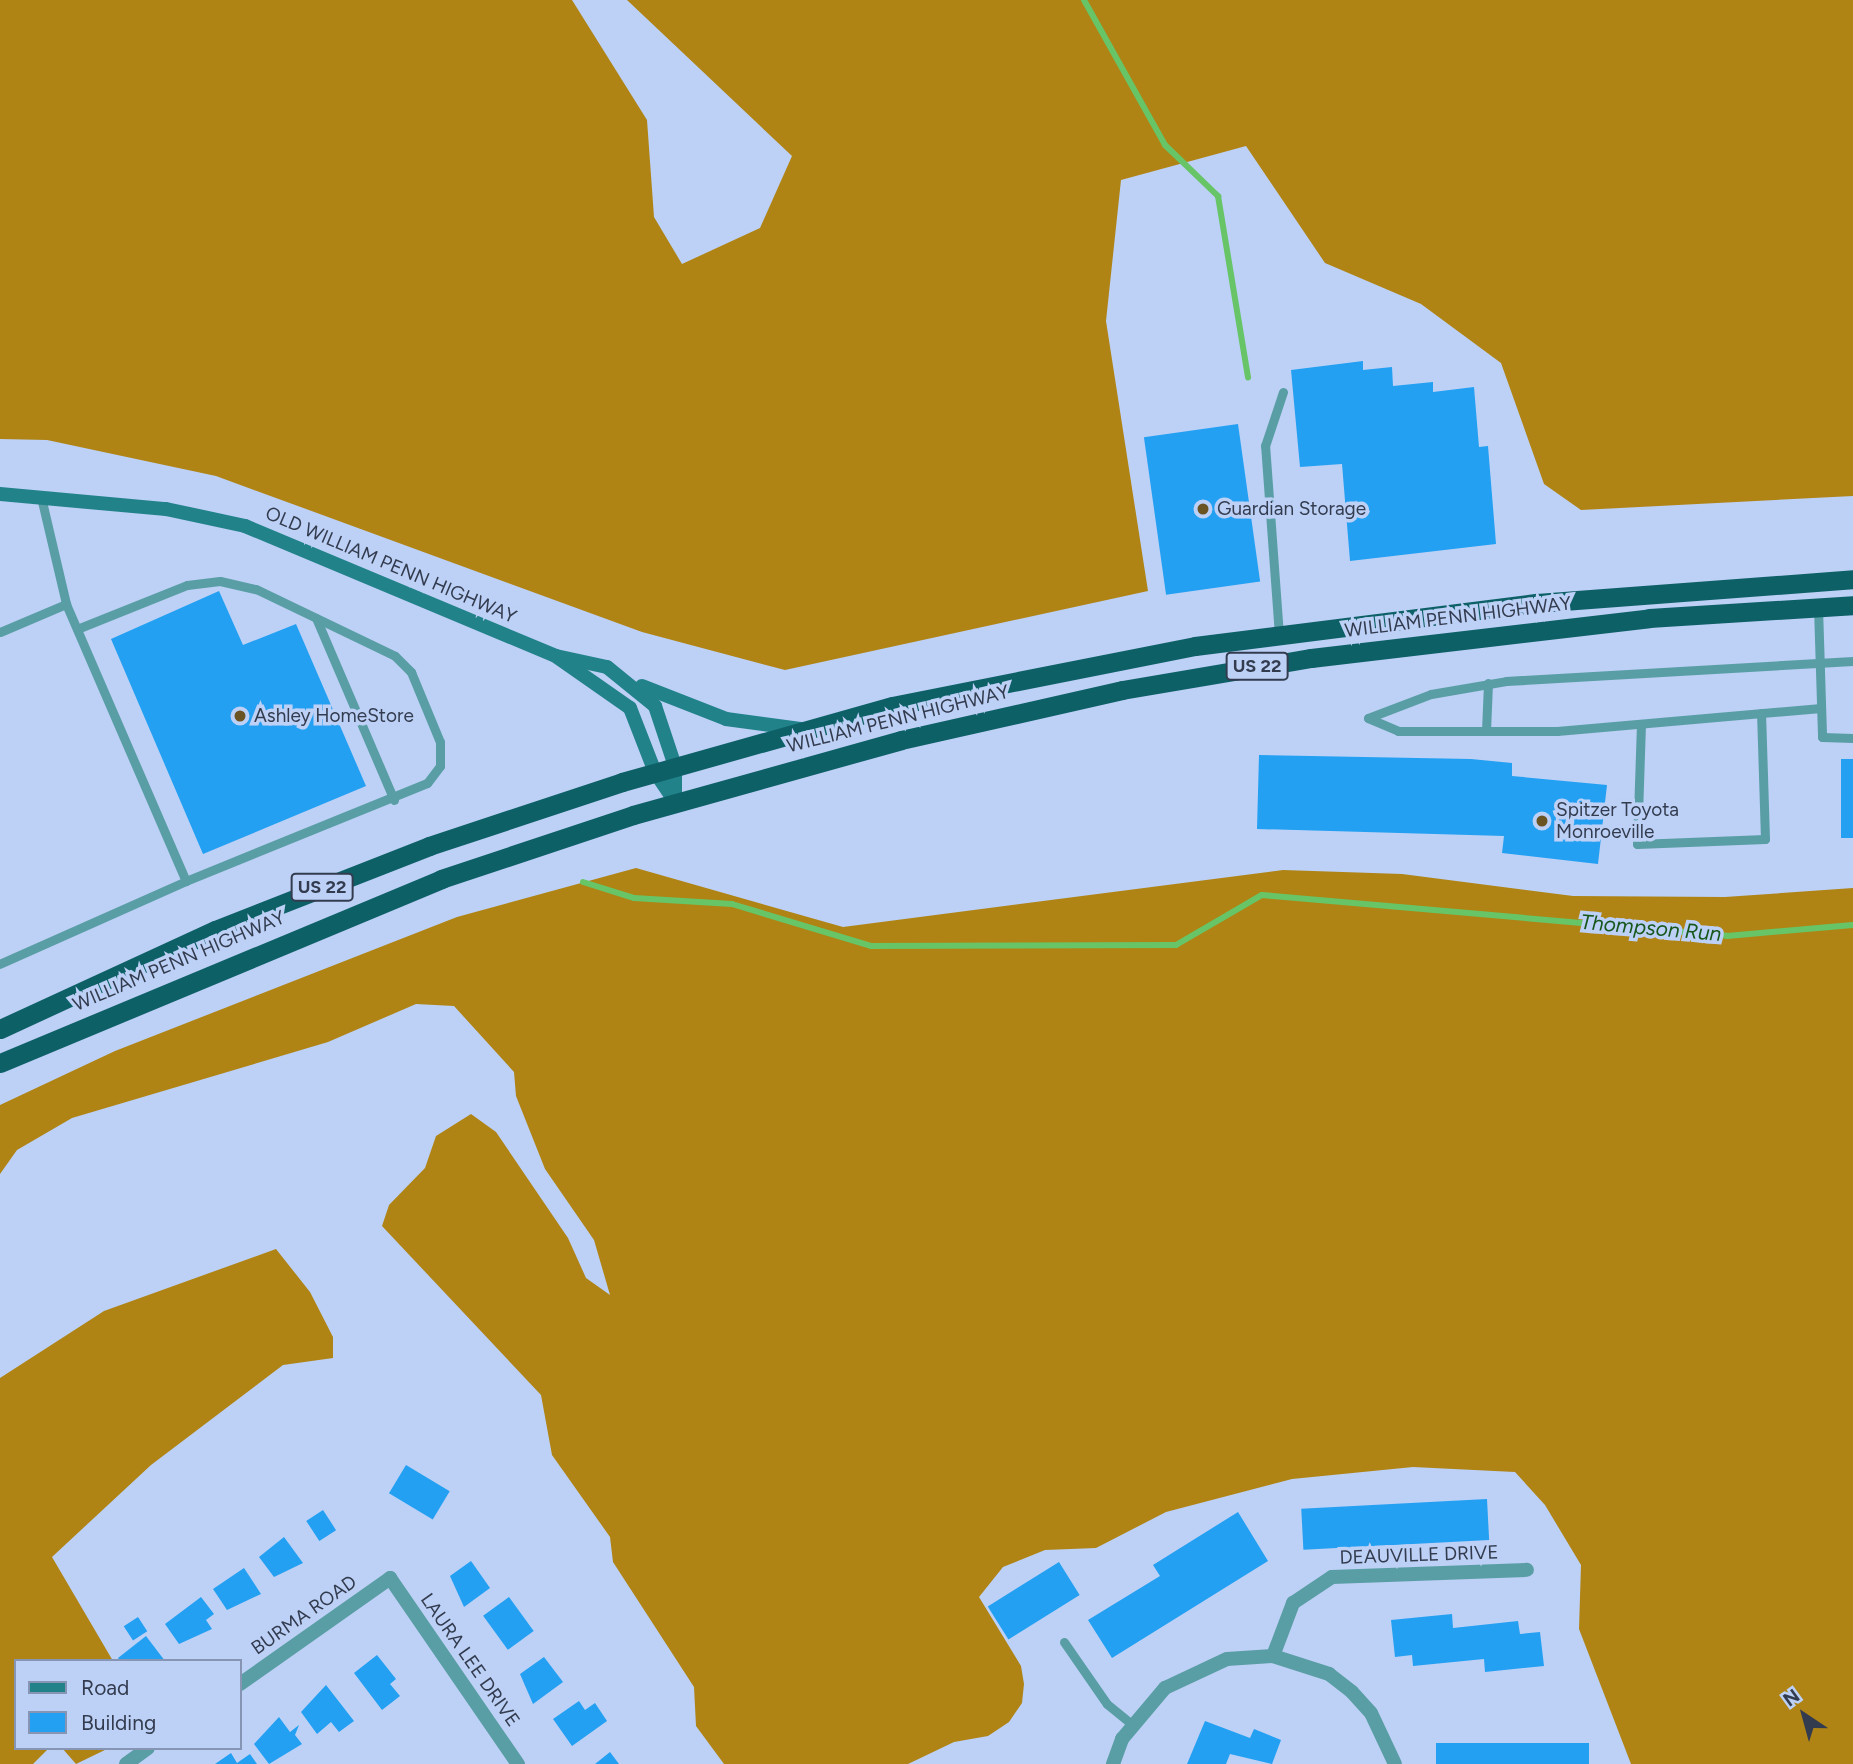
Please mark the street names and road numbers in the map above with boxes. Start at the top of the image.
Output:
street label: OLD WILLIAM PENN HIGHWAY [262,502,520,628]
street label: WILLIAM PENN HIGHWAY [1343,592,1573,642]
road number: US 22 [1226,652,1288,680]
street label: WILLIAM PENN HIGHWAY [785,680,1011,758]
road number: US 22 [290,872,354,902]
street label: WILLIAM PENN HIGHWAY [70,906,288,1016]
street label: DEAUVILLE DRIVE [1339,1541,1499,1569]
street label: BURMA ROAD [247,1570,361,1660]
street label: LAURA LEE DRIVE [416,1589,524,1731]

